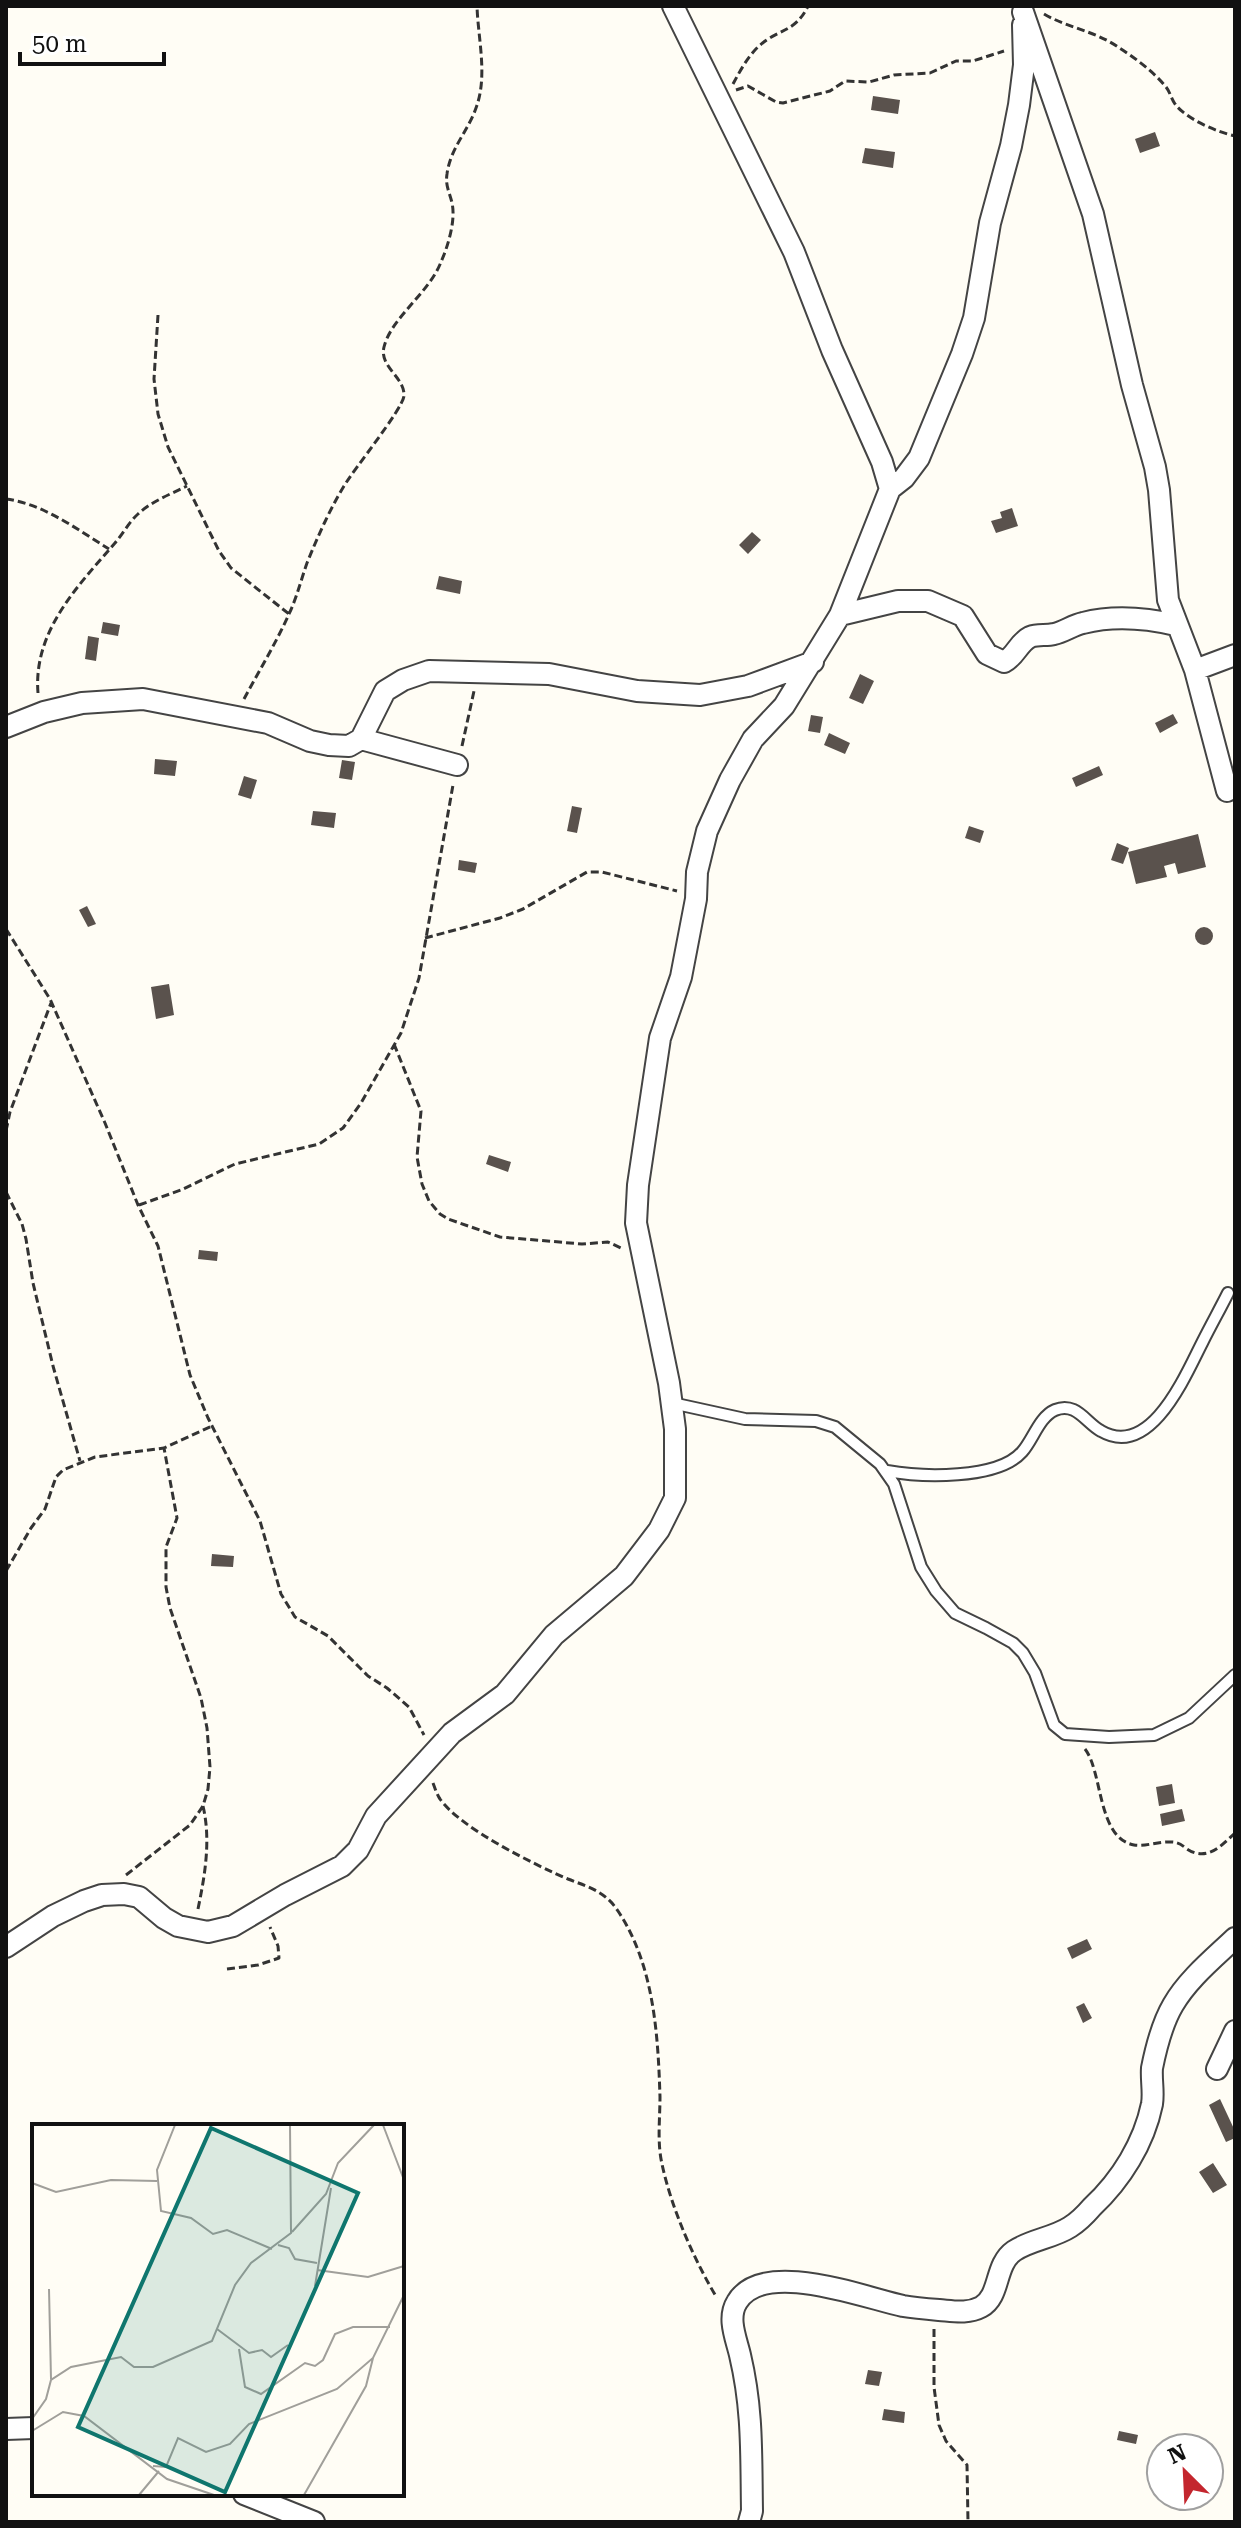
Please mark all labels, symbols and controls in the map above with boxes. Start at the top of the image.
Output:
scale bar [20,16,164,66]
text: 50 m [32,30,87,58]
inset map [32,2124,404,2496]
north arrow [1145,2432,1225,2512]
text: N [1164,2439,1190,2469]

